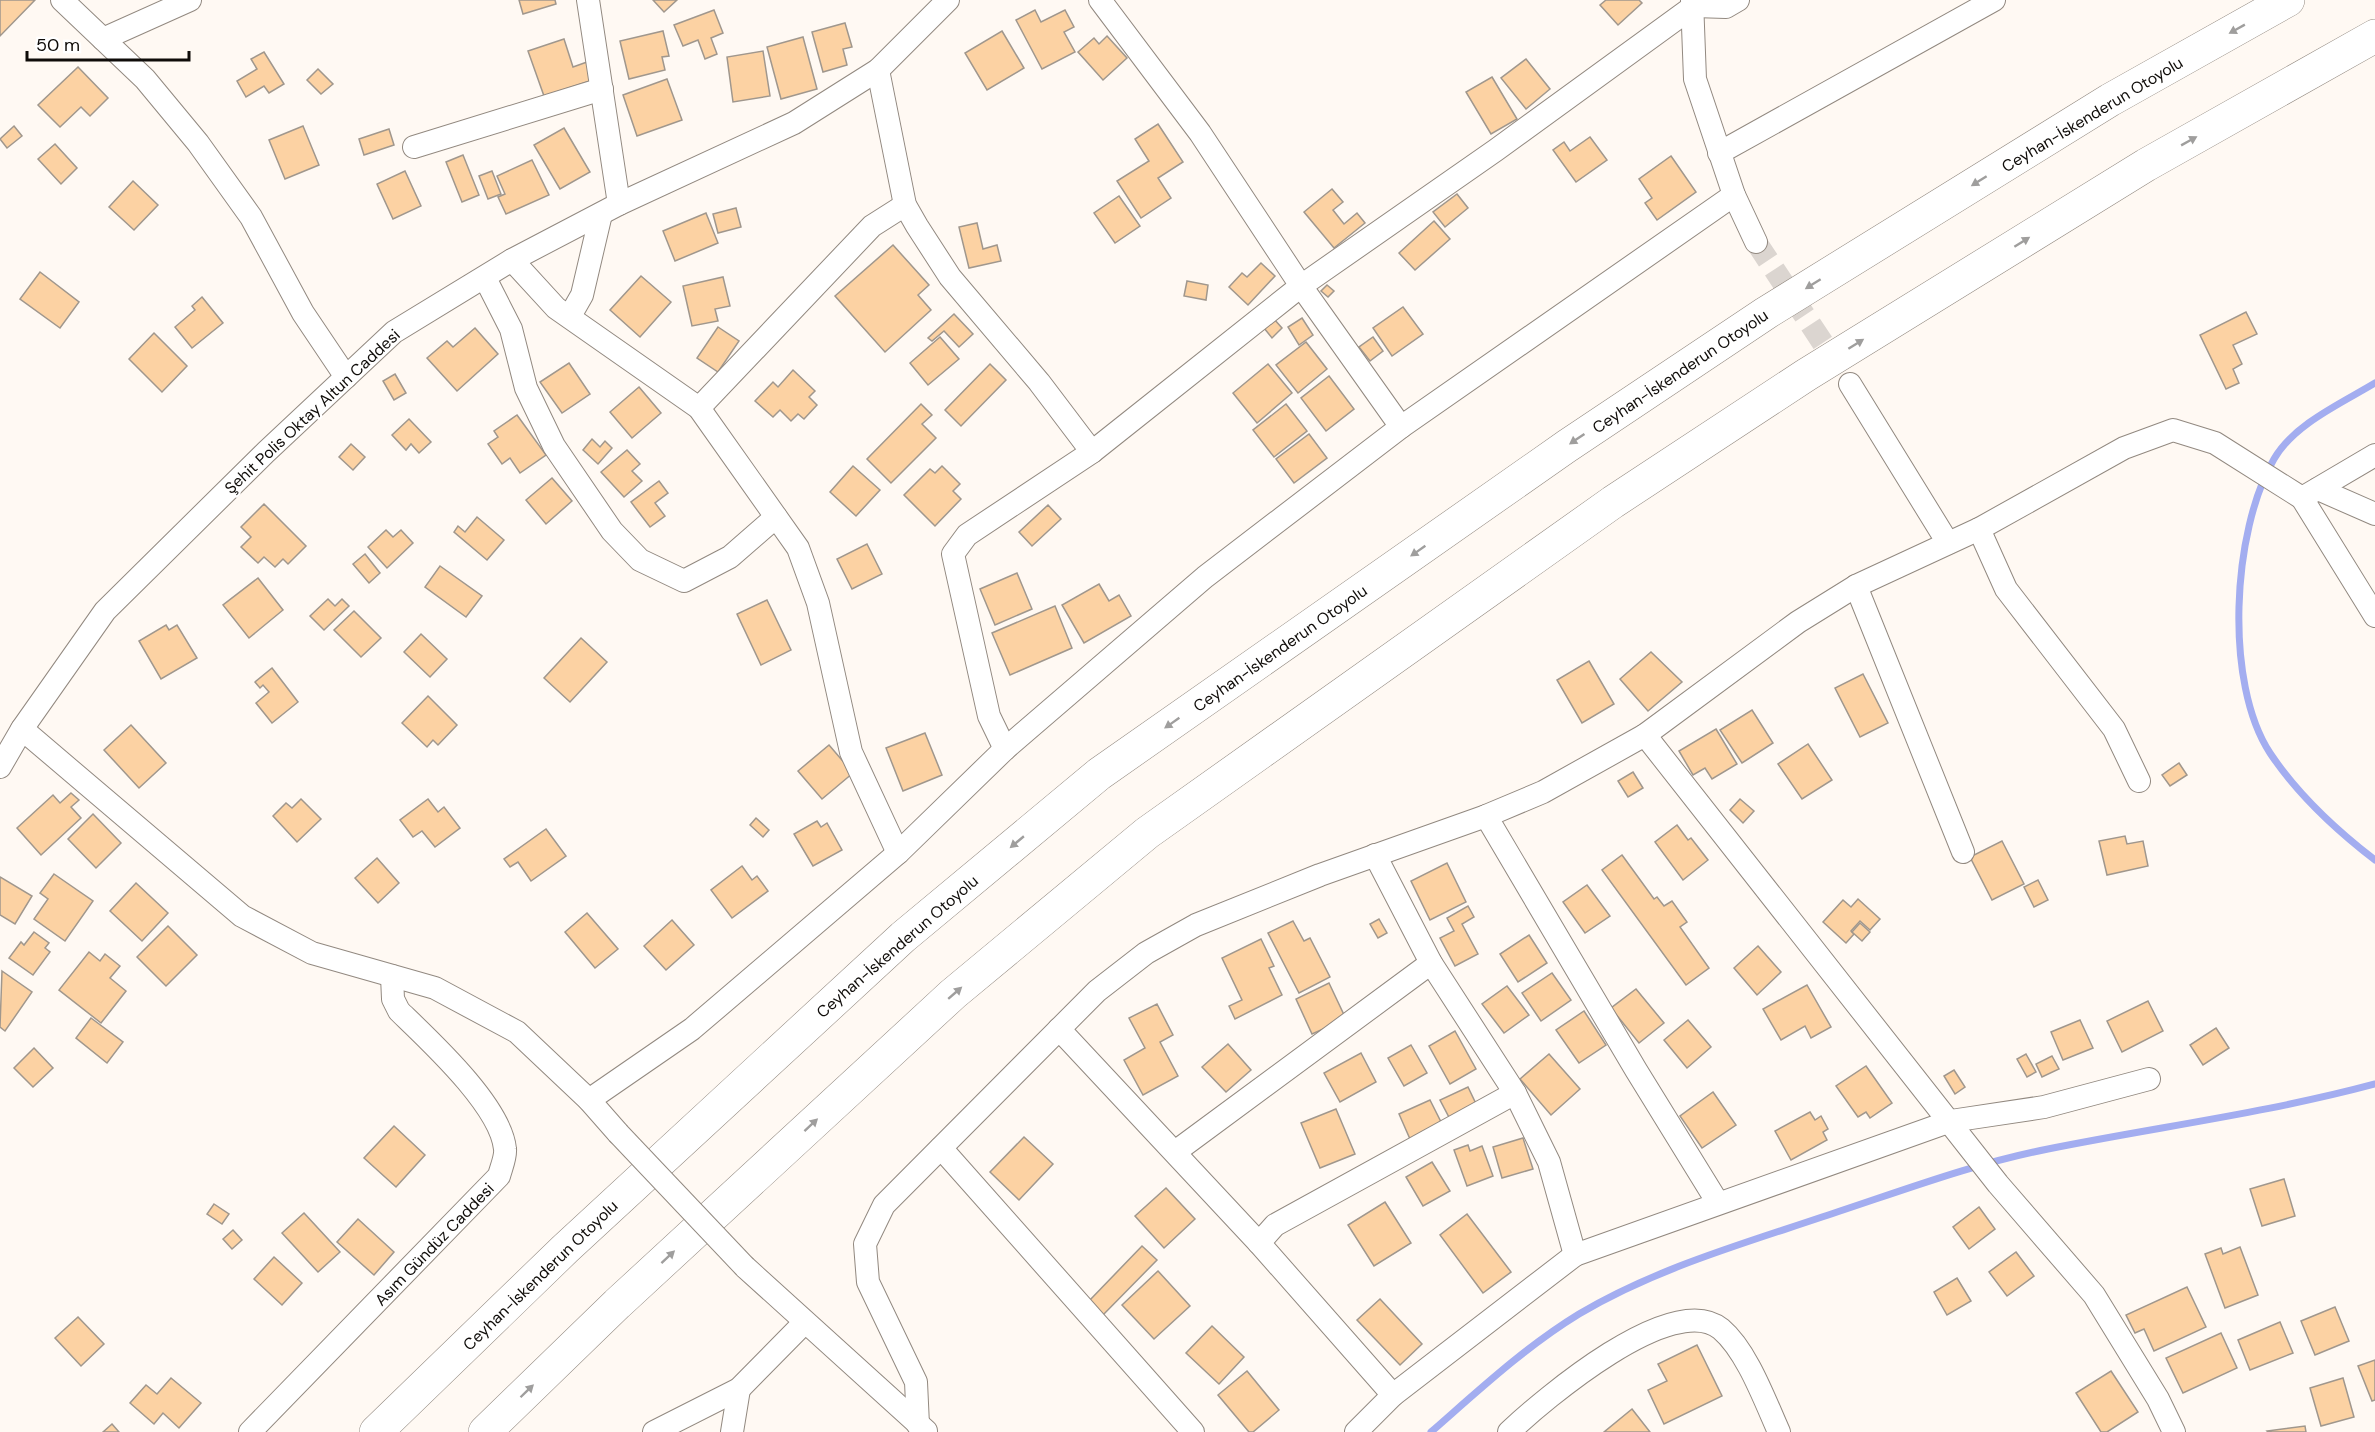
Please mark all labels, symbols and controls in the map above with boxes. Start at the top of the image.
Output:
scale bar [27,24,189,62]
one-way arrow [2229,24,2246,34]
text: 50 m [36,33,80,57]
street label: Ceyhan-İskenderun Otoyolu [1998,52,2187,177]
one-way arrow [2180,136,2197,146]
one-way arrow [1971,176,1987,187]
one-way arrow [2014,236,2030,247]
one-way arrow [1805,278,1821,289]
street label: Ceyhan-İskenderun Otoyolu [1588,305,1772,438]
street label: Şehit Polis Oktay Altun Caddesi [220,324,405,498]
one-way arrow [1848,339,1864,350]
one-way arrow [1569,433,1585,444]
one-way arrow [1410,545,1425,557]
street label: Ceyhan-İskenderun Otoyolu [1189,580,1371,717]
one-way arrow [1164,717,1180,728]
one-way arrow [1010,835,1025,848]
street label: Ceyhan-İskenderun Otoyolu [812,870,983,1022]
one-way arrow [947,987,962,1000]
one-way arrow [804,1118,819,1132]
street label: Asım Gündüz Caddesi [370,1178,499,1310]
street label: Ceyhan-İskenderun Otoyolu [458,1196,622,1355]
one-way arrow [660,1251,675,1264]
one-way arrow [519,1385,533,1399]

